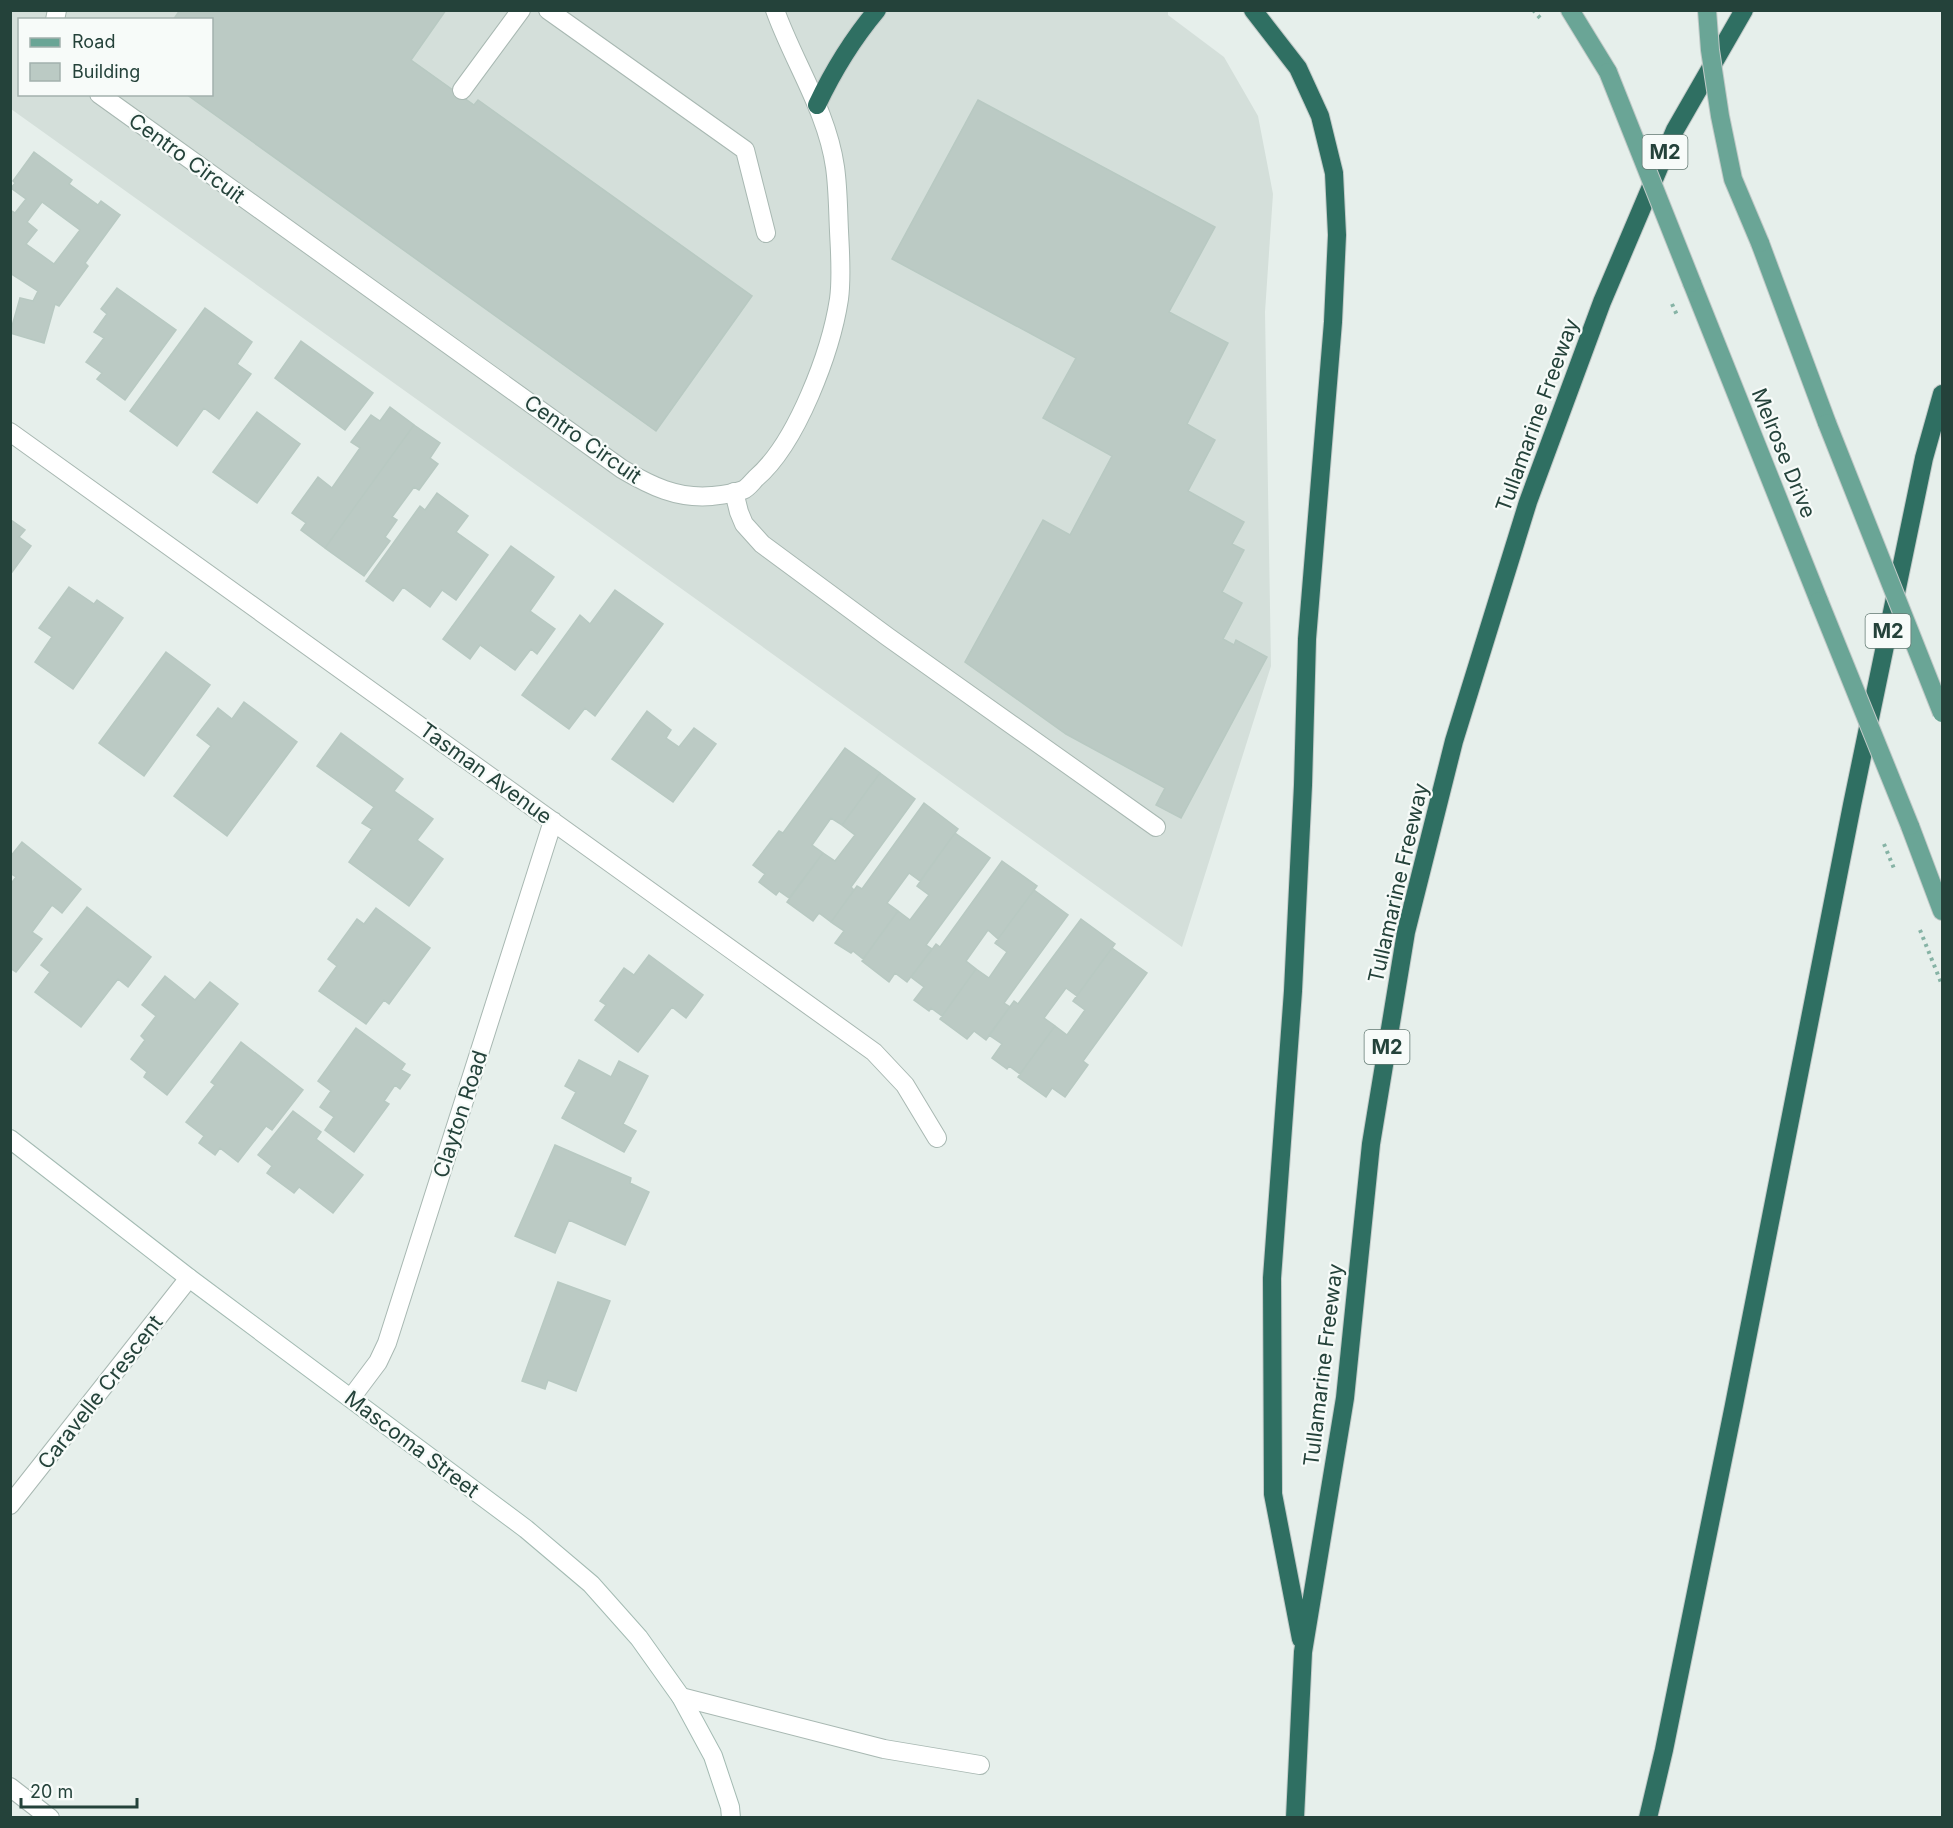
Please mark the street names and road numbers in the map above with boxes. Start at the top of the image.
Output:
street label: Centro Circuit [124,108,250,209]
road number: M2 [1642,135,1688,169]
street label: Tullamarine Freeway [1490,315,1584,515]
street label: Melrose Drive [1747,384,1821,522]
street label: Centro Circuit [520,389,646,489]
road number: M2 [1866,614,1910,648]
street label: Tasman Avenue [415,717,557,829]
street label: Tullamarine Freeway [1363,780,1433,985]
road number: M2 [1364,1030,1410,1064]
street label: Clayton Road [428,1047,492,1181]
street label: Tullamarine Freeway [1298,1262,1348,1468]
street label: Caravelle Crescent [32,1310,168,1474]
street label: Mascoma Street [340,1385,484,1503]

